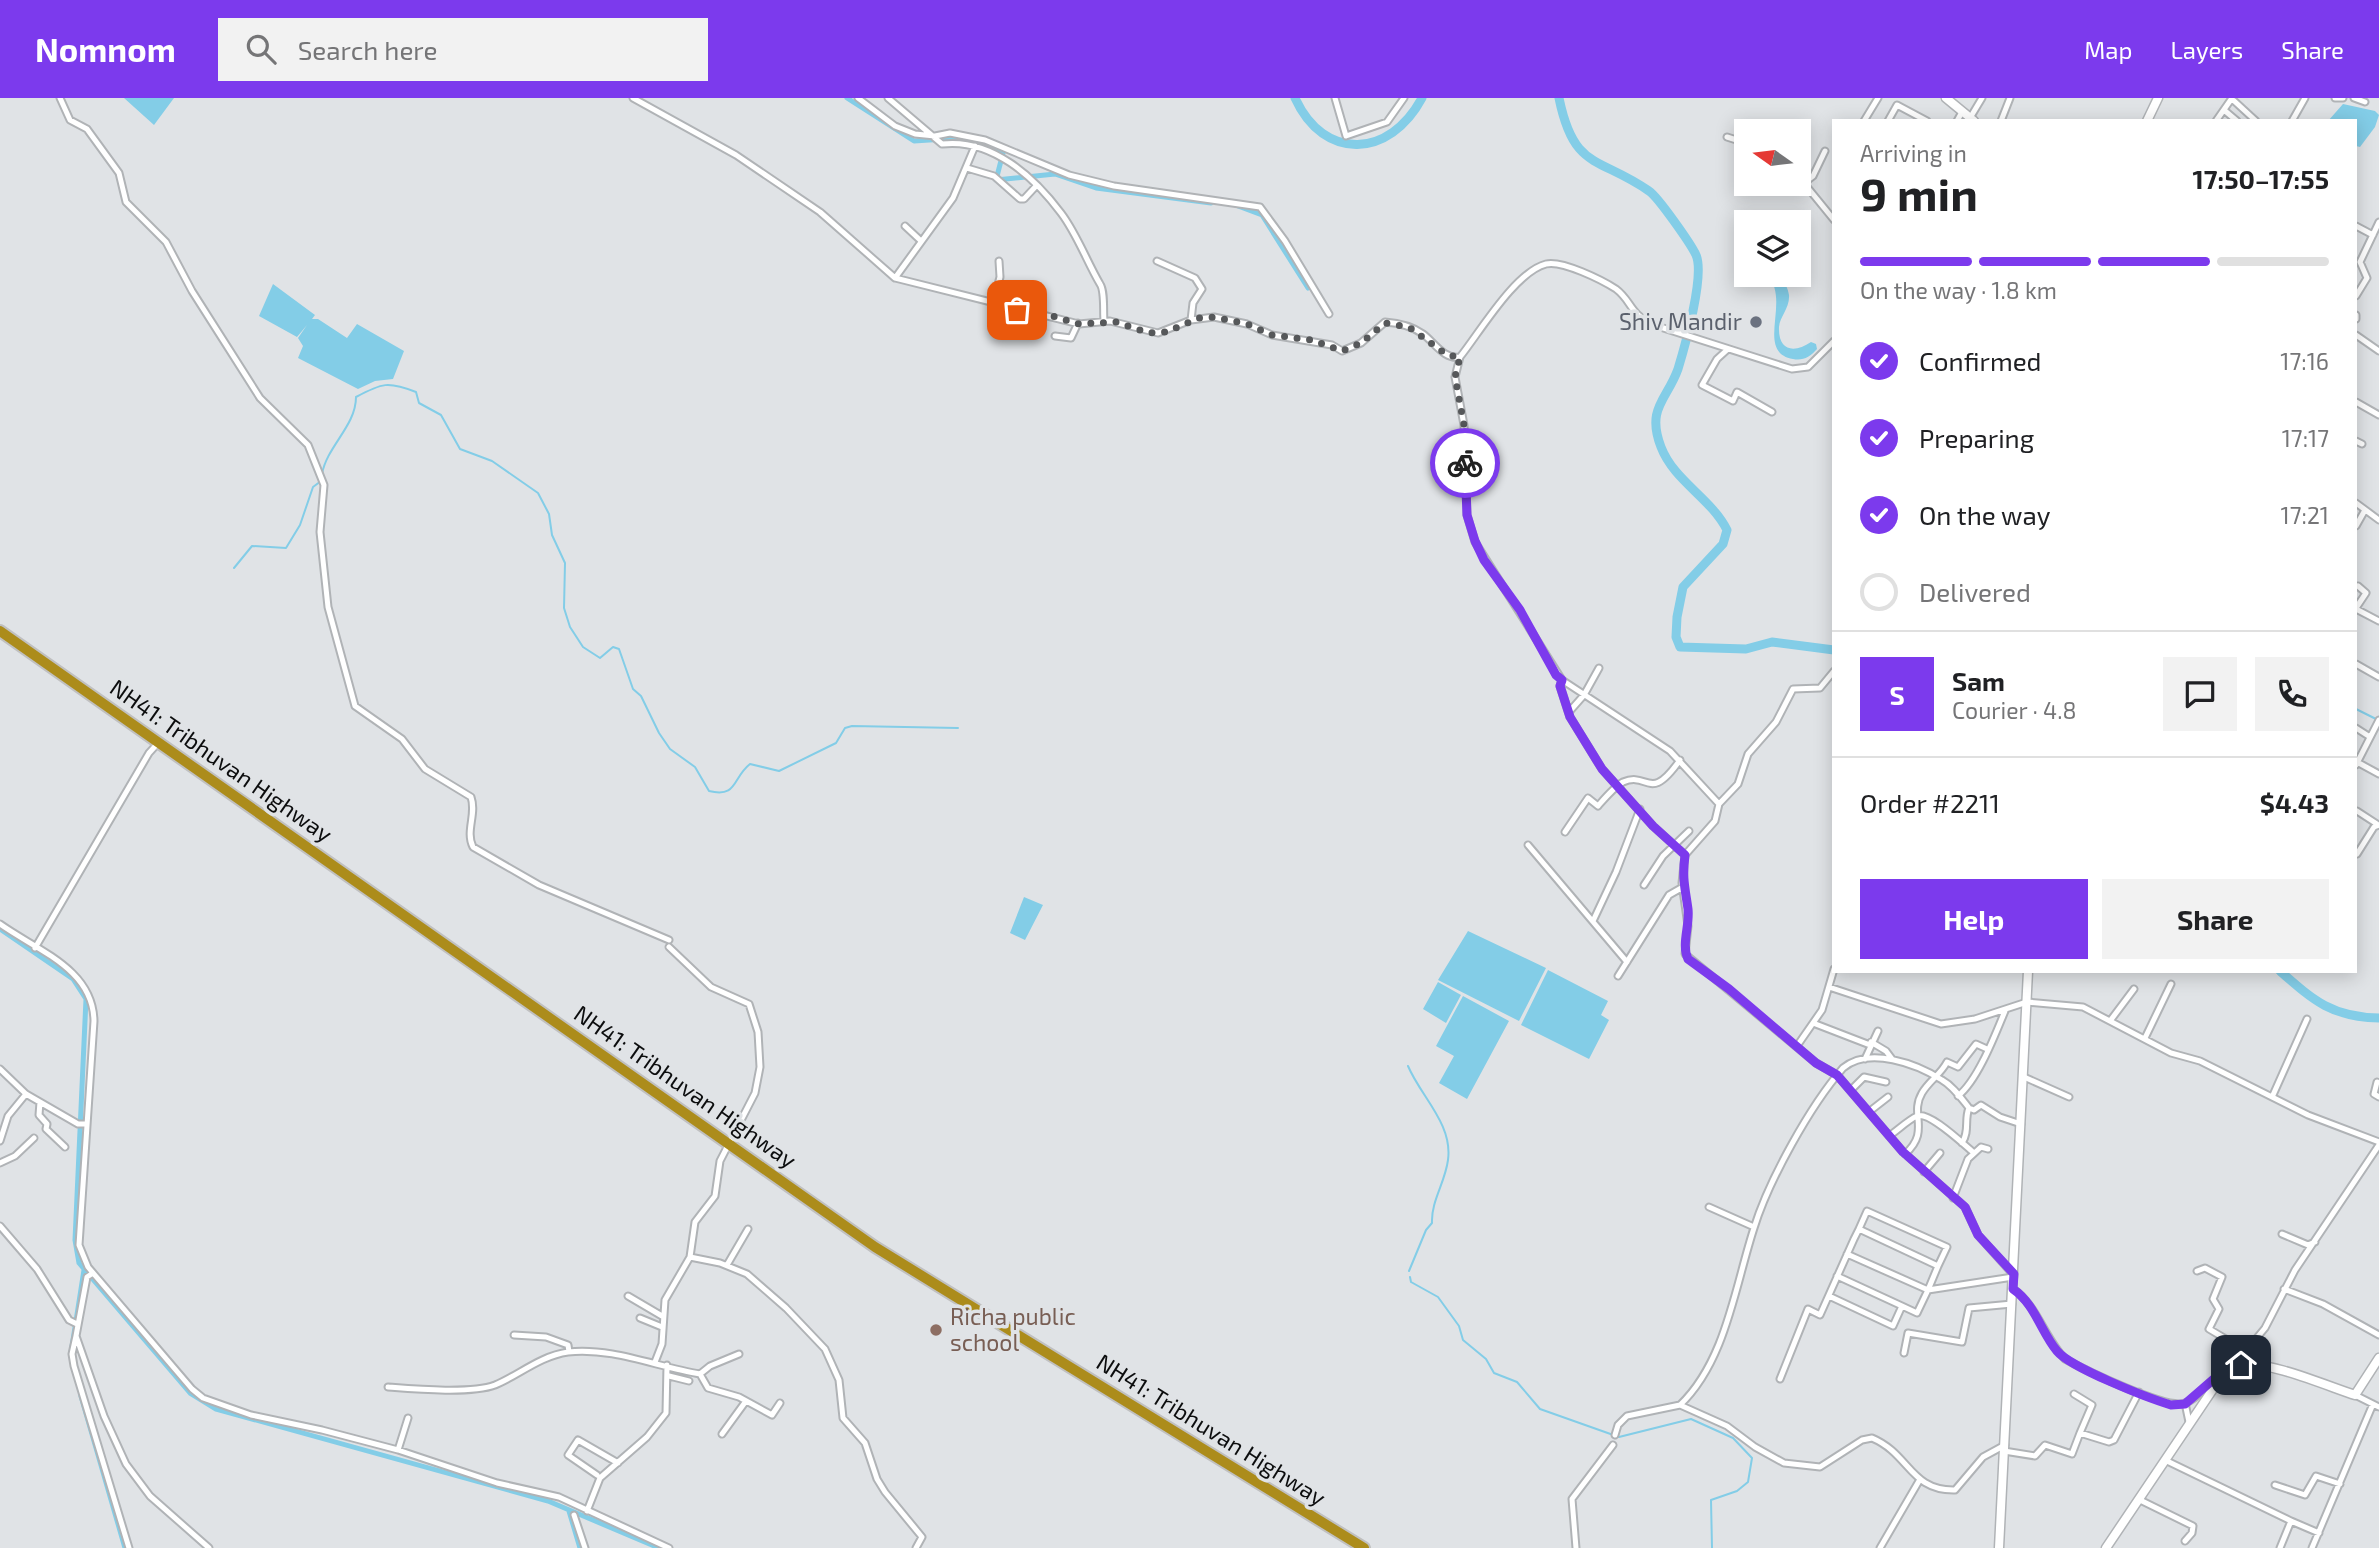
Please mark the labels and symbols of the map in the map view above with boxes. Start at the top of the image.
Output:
north arrow [1734,119,1811,196]
pin [987,280,1047,340]
place label: Shiv Mandir [1619,307,1742,335]
marker: Shiv Mandir [1748,314,1764,330]
courier [1430,428,1500,498]
street label: NH41: Tribhuvan Highway [105,673,338,848]
street label: NH41: Tribhuvan Highway [569,999,802,1174]
place label: Richa public school [950,1302,1076,1356]
marker: Richa public school [928,1322,944,1338]
pin [2211,1335,2271,1395]
street label: NH41: Tribhuvan Highway [1092,1347,1331,1511]

